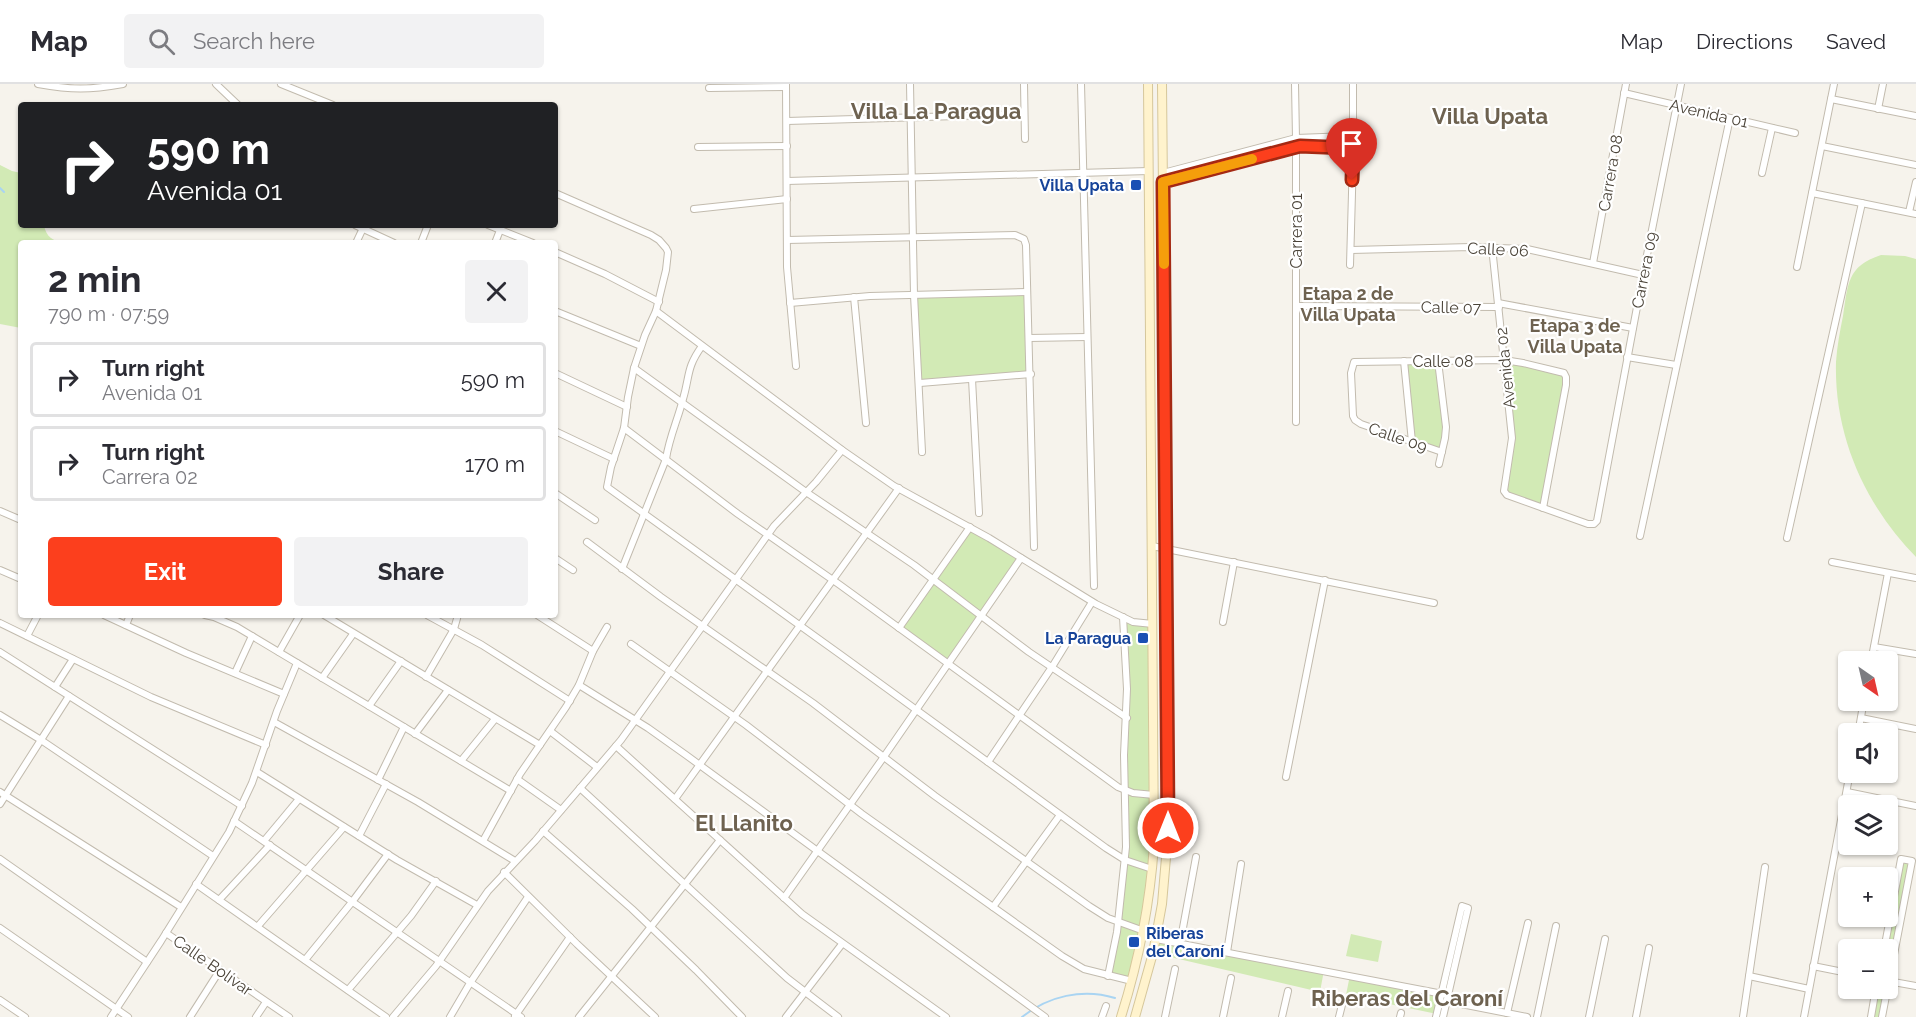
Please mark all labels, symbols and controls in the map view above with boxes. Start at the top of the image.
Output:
search box [124,14,544,68]
text: Map [30,25,88,58]
icon: search [145,25,178,58]
text: Search here [193,28,315,54]
text: Map [1620,29,1663,54]
text: Directions [1696,29,1793,54]
text: Saved [1826,29,1886,54]
street label: Avenida 01 [1668,95,1750,132]
district label: Villa La Paragua [851,98,1021,124]
district label: Villa Upata [1432,103,1548,129]
pin [1326,118,1377,180]
text: 590 m [147,125,270,174]
icon: right [48,126,126,204]
icon: arrive [1335,127,1368,160]
street label: Carrera 08 [1594,133,1627,213]
text: Avenida 01 [147,175,282,206]
place label: Villa Upata [1040,176,1124,195]
marker: Villa Upata [1129,178,1143,192]
street label: Carrera 01 [1287,193,1306,269]
street label: Carrera 09 [1628,230,1661,310]
street label: Calle 06 [1467,238,1529,261]
text: 2 min [48,258,141,300]
button: close [465,260,528,323]
district label: Etapa 2 de Villa Upata [1300,283,1396,325]
street label: Calle 07 [1421,297,1482,318]
text: 790 m · 07:59 [48,302,169,326]
district label: Etapa 3 de Villa Upata [1527,315,1623,357]
street label: Avenida 02 [1492,326,1519,410]
street label: Calle 08 [1412,352,1474,371]
text: Turn right [102,355,205,381]
icon: right [51,363,84,396]
text: 590 m [461,367,525,393]
text: Avenida 01 [102,381,202,405]
street label: Calle 09 [1366,419,1430,456]
text: Turn right [102,439,205,465]
icon: right [51,447,84,480]
text: 170 m [465,451,525,477]
text: Carrera 02 [102,465,198,489]
button: Exit [48,537,282,606]
button: Share [294,537,528,606]
place label: La Paragua [1045,629,1131,648]
marker: La Paragua [1136,631,1150,645]
north arrow [1838,651,1898,711]
map controls [1838,651,1898,999]
button: sound [1838,723,1898,783]
button: layers [1838,795,1898,855]
position arrow [1136,796,1200,860]
district label: El Llanito [695,810,793,836]
button: + [1838,867,1898,927]
place label: Riberas del Caroní [1146,924,1225,961]
street label: Calle Bolívar [169,931,256,1000]
marker: Riberas del Caroní [1127,935,1141,949]
button: − [1838,939,1898,999]
district label: Riberas del Caroní [1311,985,1503,1011]

